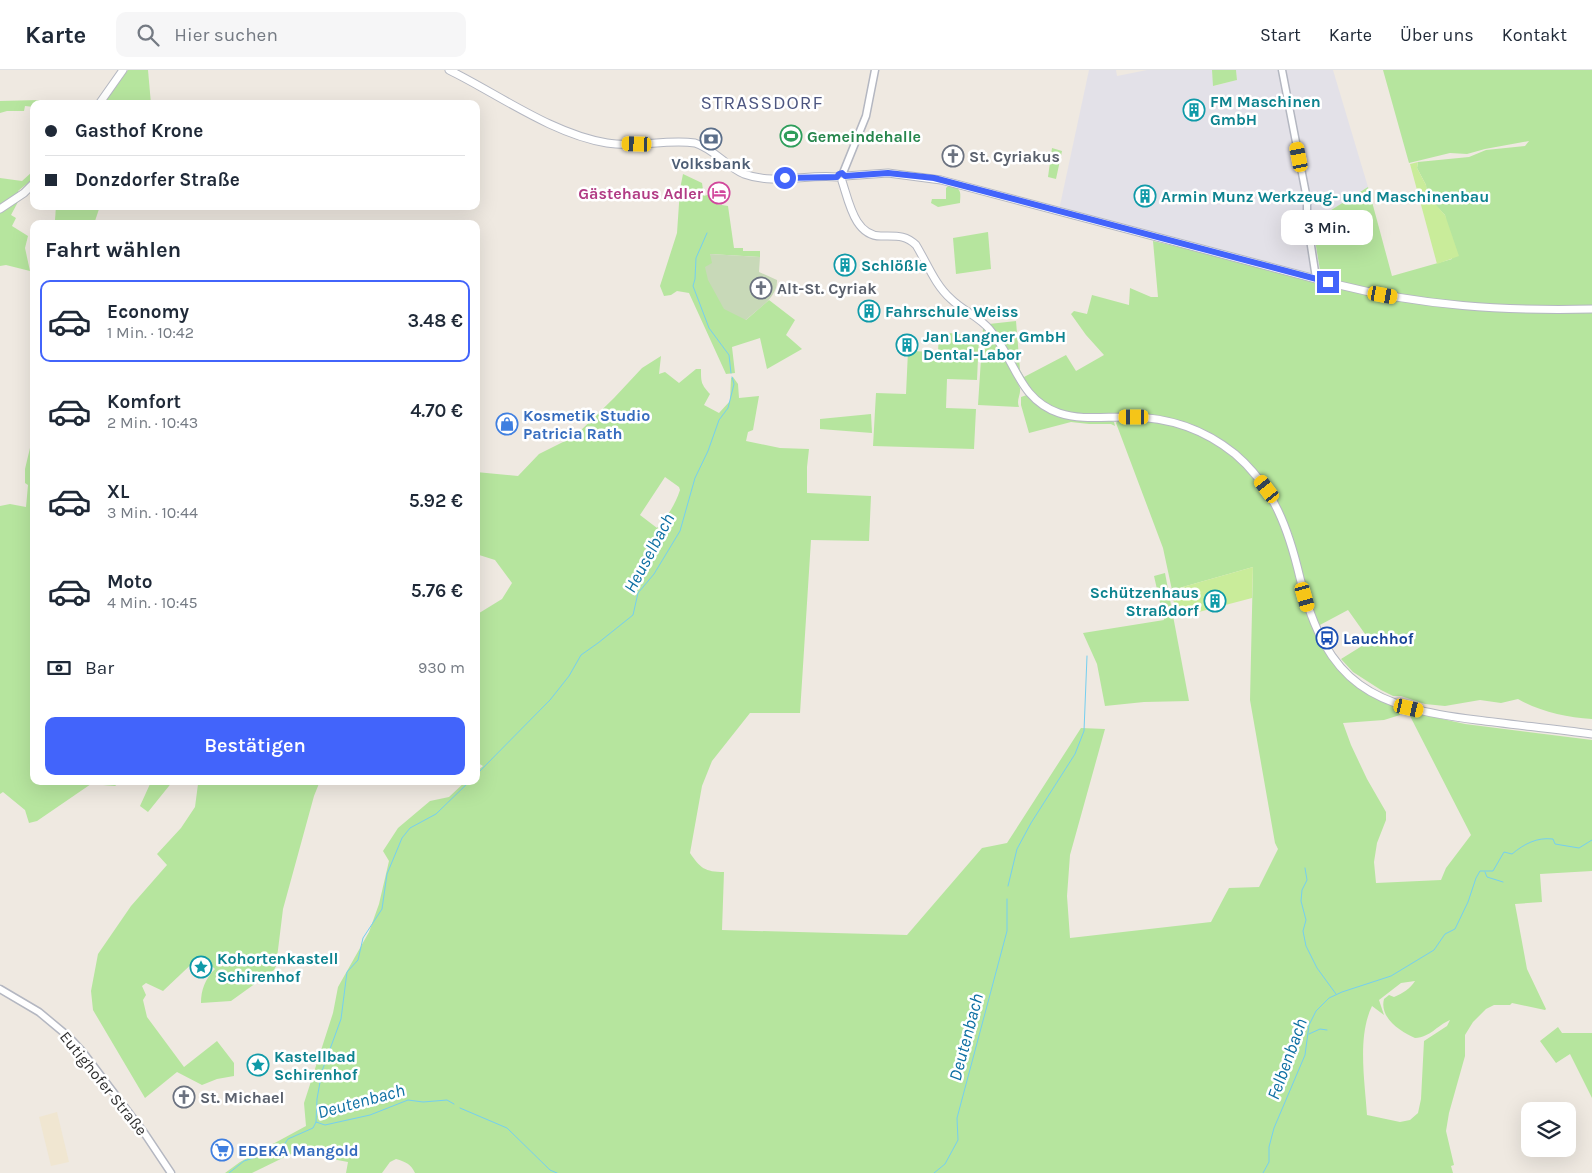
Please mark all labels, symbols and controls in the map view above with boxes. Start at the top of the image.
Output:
search box [116,12,466,57]
text: Karte [25,21,86,49]
icon: search [134,21,162,49]
text: Hier suchen [174,24,278,46]
text: Start [1260,24,1301,46]
text: Karte [1329,24,1372,46]
text: Über uns [1400,24,1474,46]
text: Kontakt [1502,24,1567,46]
district label: STRASSDORF [701,92,823,114]
place label: FM Maschinen GmbH [1210,92,1321,129]
building icon: FM Maschinen GmbH [1182,98,1206,122]
text: Gasthof Krone [75,120,203,142]
sports icon: Gemeindehalle [779,124,803,148]
bank icon: Volksbank [699,127,723,151]
place label: Gemeindehalle [807,127,921,146]
car [621,136,652,152]
car [1288,141,1309,173]
church icon: St. Cyriakus [941,144,965,168]
place label: St. Cyriakus [969,147,1060,166]
place label: Volksbank [671,154,751,173]
route start [774,167,796,189]
text: Donzdorfer Straße [75,169,240,191]
hotel icon: Gästehaus Adler [707,181,731,205]
place label: Gästehaus Adler [578,184,704,203]
building icon: Armin Munz Werkzeug- und Maschinenbau [1133,184,1157,208]
place label: Armin Munz Werkzeug- und Maschinenbau [1161,187,1489,206]
callout: 3 Min. [1282,210,1374,244]
text: 3 Min. [1304,218,1350,237]
text: Fahrt wählen [45,237,181,263]
building icon: Schlößle [833,253,857,277]
place label: Schlößle [861,256,927,275]
route end [1317,271,1339,293]
church icon: Alt-St. Cyriak [749,276,773,300]
place label: Alt-St. Cyriak [777,279,877,298]
car [1366,285,1399,305]
icon: car [47,299,92,344]
building icon: Fahrschule Weiss [857,299,881,323]
text: Economy [107,301,189,323]
place label: Fahrschule Weiss [885,302,1018,321]
text: 3.48 € [408,310,463,332]
text: 1 Min. · 10:42 [107,323,194,342]
place label: Jan Langner GmbH Dental-Labor [923,327,1066,364]
building icon: Jan Langner GmbH Dental-Labor [895,333,919,357]
icon: car [47,389,92,434]
text: Komfort [107,391,181,413]
text: 4.70 € [410,400,463,422]
place label: Kosmetik Studio Patricia Rath [523,406,650,443]
car [1119,410,1149,425]
shop icon: Kosmetik Studio Patricia Rath [495,412,519,436]
text: 2 Min. · 10:43 [107,413,198,432]
car [1251,473,1282,505]
icon: car [47,479,92,524]
text: XL [107,481,129,503]
text: 5.92 € [409,490,463,512]
text: 3 Min. · 10:44 [107,503,198,522]
water label: Heuselbach [619,509,679,597]
icon: car [47,569,92,614]
text: Moto [107,571,153,593]
text: 5.76 € [411,580,463,602]
car [1293,581,1316,613]
place label: Schützenhaus Straßdorf [1090,583,1199,620]
building icon: Schützenhaus Straßdorf [1203,589,1227,613]
text: 4 Min. · 10:45 [107,593,197,612]
bus stop icon: Lauchhof [1315,626,1339,650]
place label: Lauchhof [1343,629,1414,648]
icon: cash [45,654,73,682]
text: Bar [85,657,114,679]
text: 930 m [418,658,465,677]
car [1392,697,1425,719]
button: Bestätigen [45,717,465,775]
place label: Kohortenkastell Schirenhof [217,949,338,986]
place icon: Kohortenkastell Schirenhof [189,955,213,979]
water label: Deutenbach [944,991,988,1083]
water label: Felbenbach [1262,1015,1312,1103]
street label: Eutighofer Straße [56,1027,151,1139]
place label: Kastellbad Schirenhof [274,1047,358,1084]
place icon: Kastellbad Schirenhof [246,1053,270,1077]
water label: Deutenbach [315,1079,407,1123]
church icon: St. Michael [172,1085,196,1109]
place label: St. Michael [200,1088,284,1107]
map controls [1521,1102,1576,1157]
button: layers [1521,1102,1576,1157]
supermarket icon: EDEKA Mangold [210,1138,234,1162]
place label: EDEKA Mangold [238,1141,359,1160]

